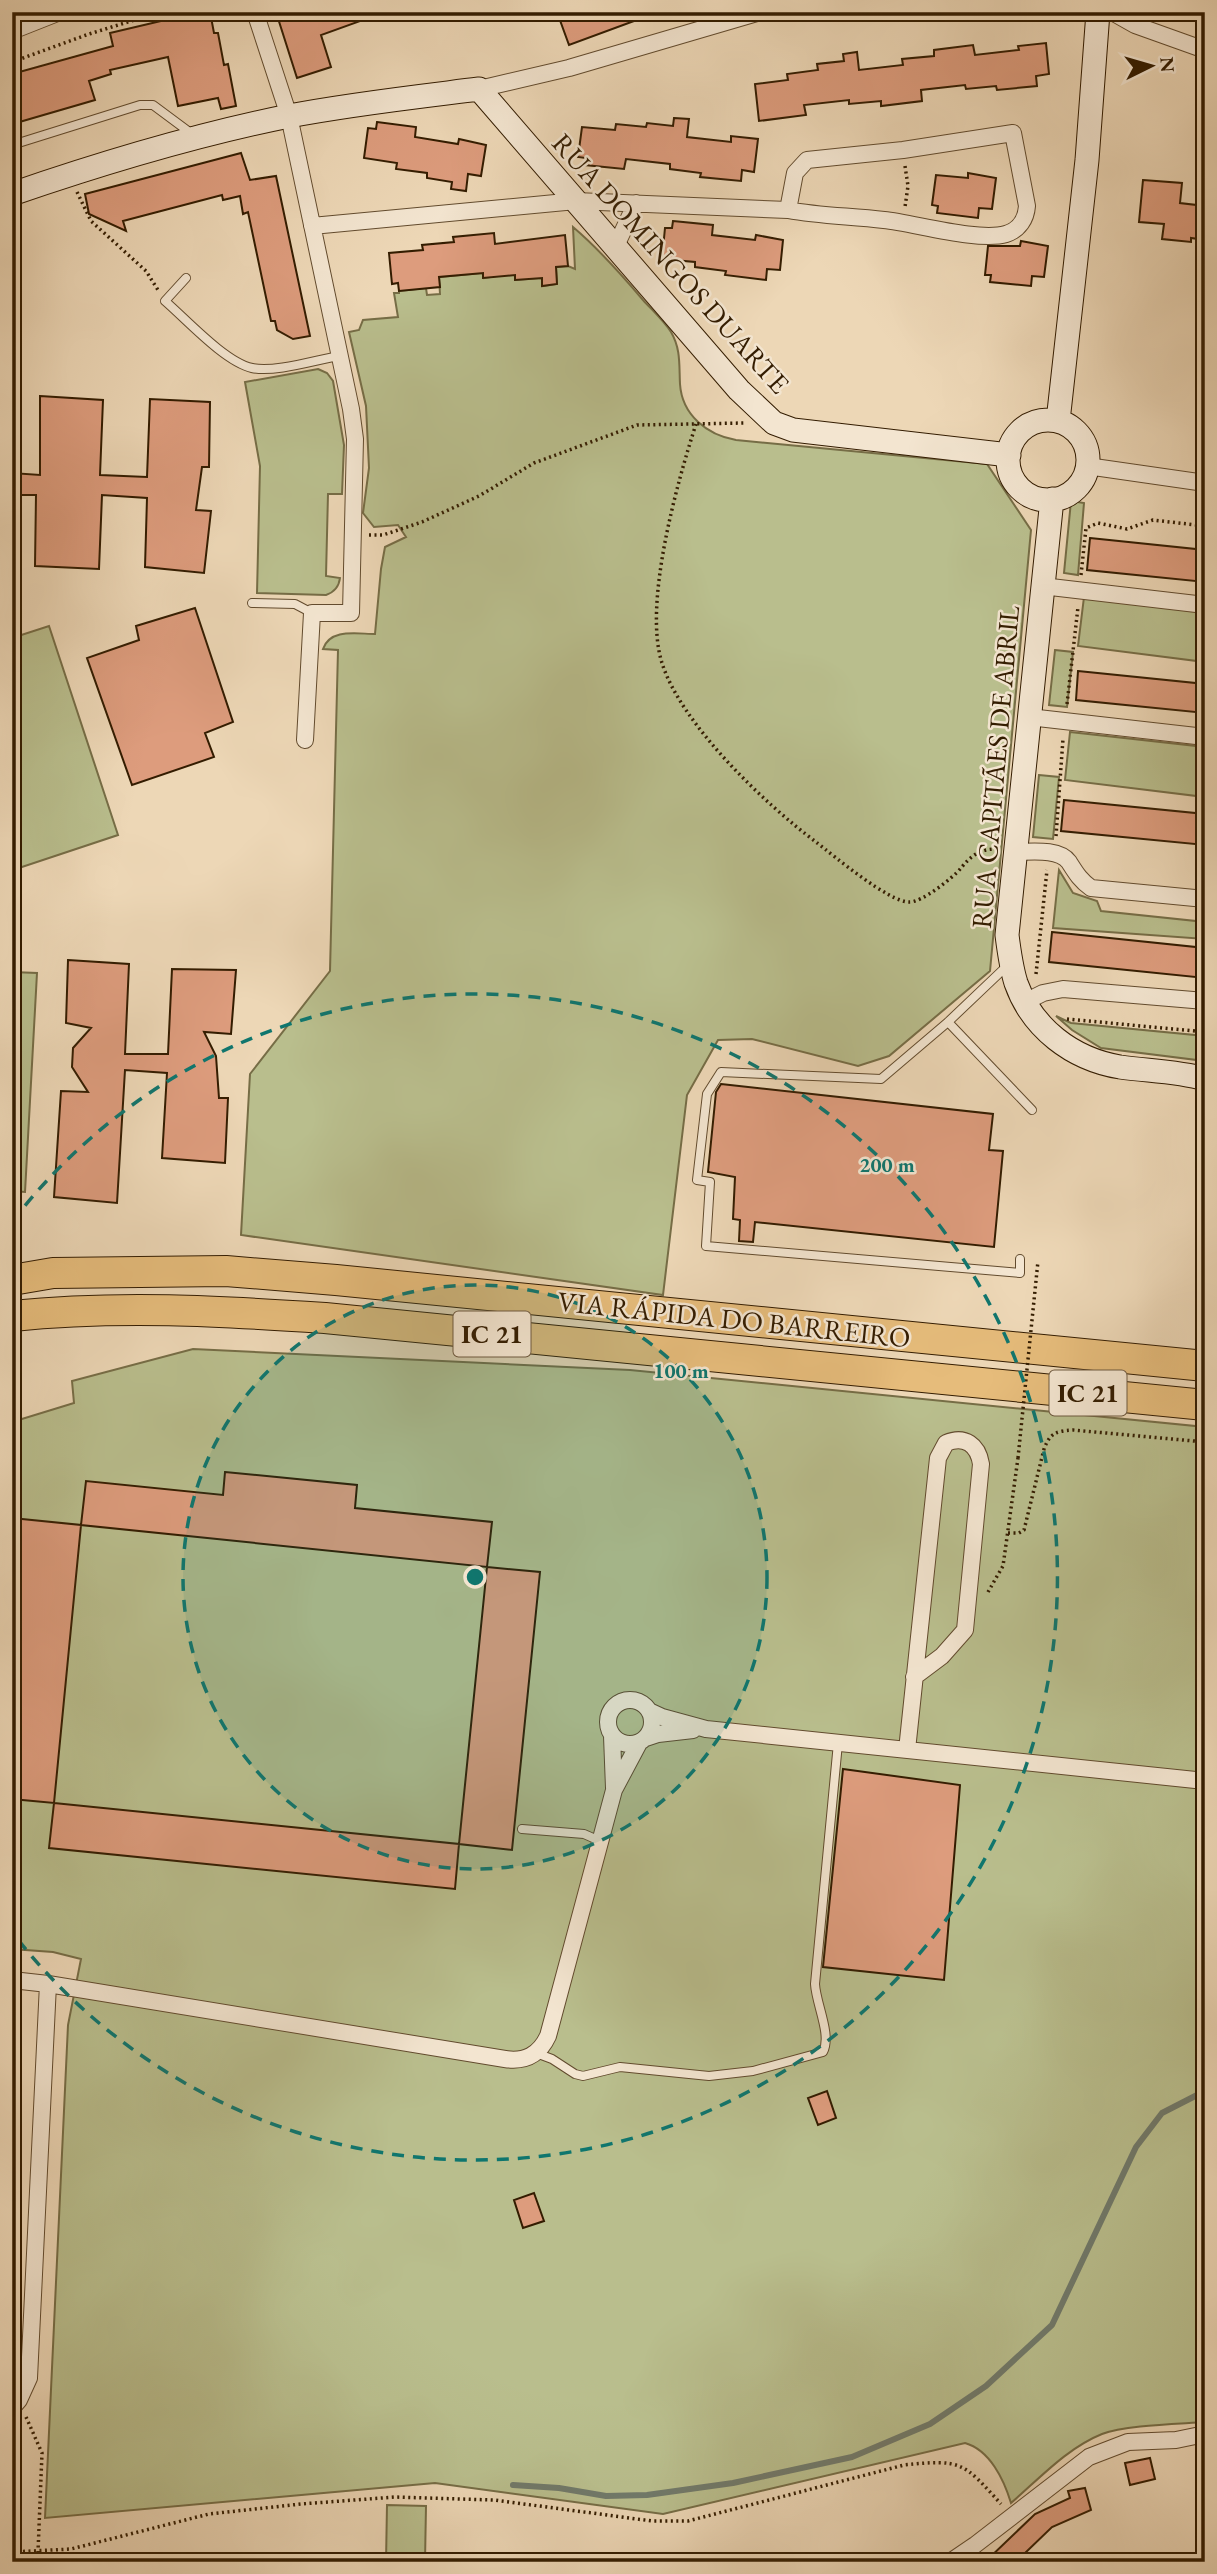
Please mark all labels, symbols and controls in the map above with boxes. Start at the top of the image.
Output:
north arrow [1116,32,1186,102]
text: N [1154,56,1181,74]
street label: RUA DOMINGOS DUARTE [544,125,798,401]
street label: RUA CAPITÃES DE ABRIL [963,603,1027,930]
text: 200 m [859,1151,915,1178]
street label: VIA RÁPIDA DO BARREIRO [556,1283,912,1355]
road number: IC 21 [454,1312,530,1357]
text: 100 m [653,1357,709,1384]
road number: IC 21 [1050,1370,1126,1416]
centre of rings [463,1565,487,1589]

